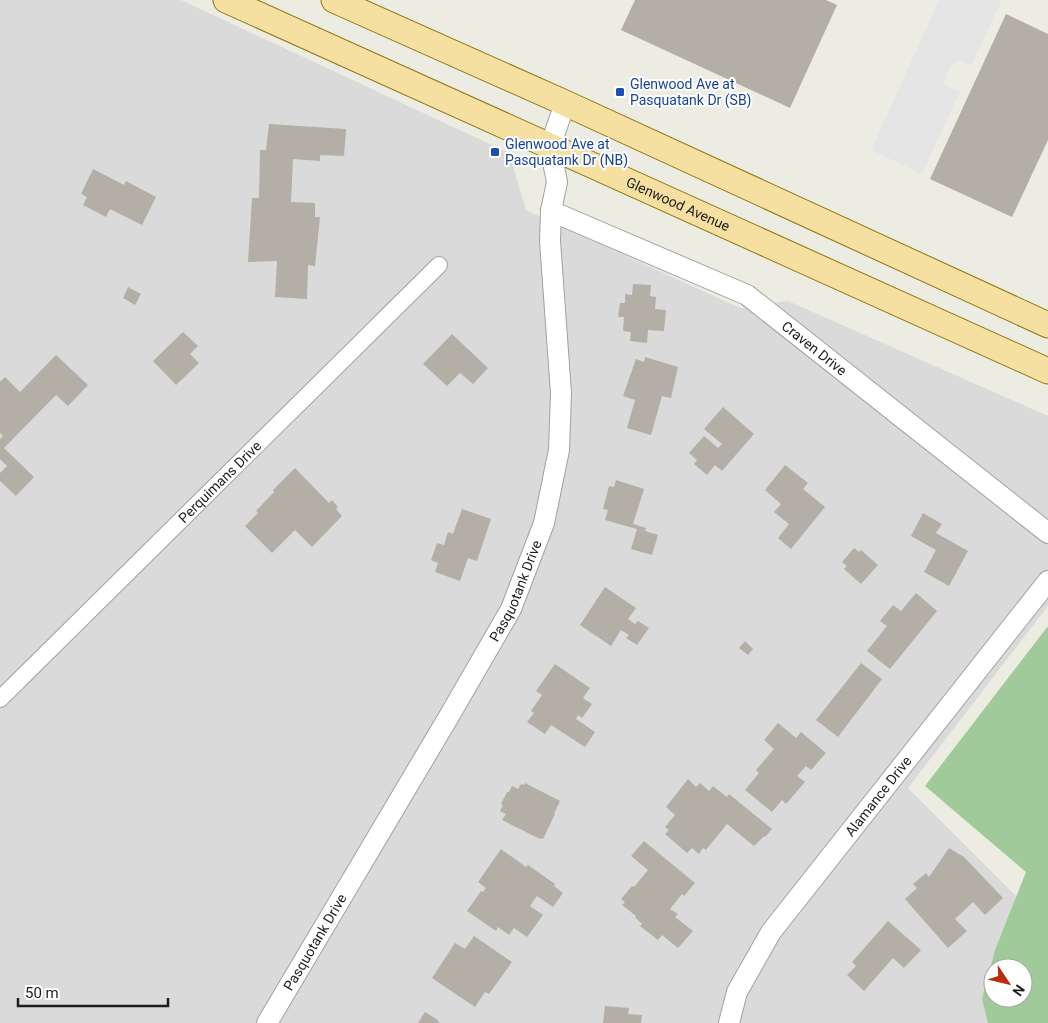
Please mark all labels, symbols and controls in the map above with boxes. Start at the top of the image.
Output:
place label: Glenwood Ave at Pasquatank Dr (SB) [630,76,752,109]
marker: Glenwood Ave at Pasquatank Dr (SB) [614,86,626,98]
place label: Glenwood Ave at Pasquatank Dr (NB) [505,136,628,169]
marker: Glenwood Ave at Pasquatank Dr (NB) [489,146,501,158]
street label: Glenwood Avenue [624,174,732,234]
street label: Craven Drive [779,318,850,379]
street label: Perquimans Drive [175,437,264,526]
street label: Pasquotank Drive [486,538,545,644]
street label: Alamance Drive [842,753,915,839]
street label: Pasquotank Drive [280,891,350,993]
north arrow [983,958,1033,1008]
scale bar [18,976,168,1008]
text: N [1009,982,1028,999]
text: 50 m [25,984,59,1002]

